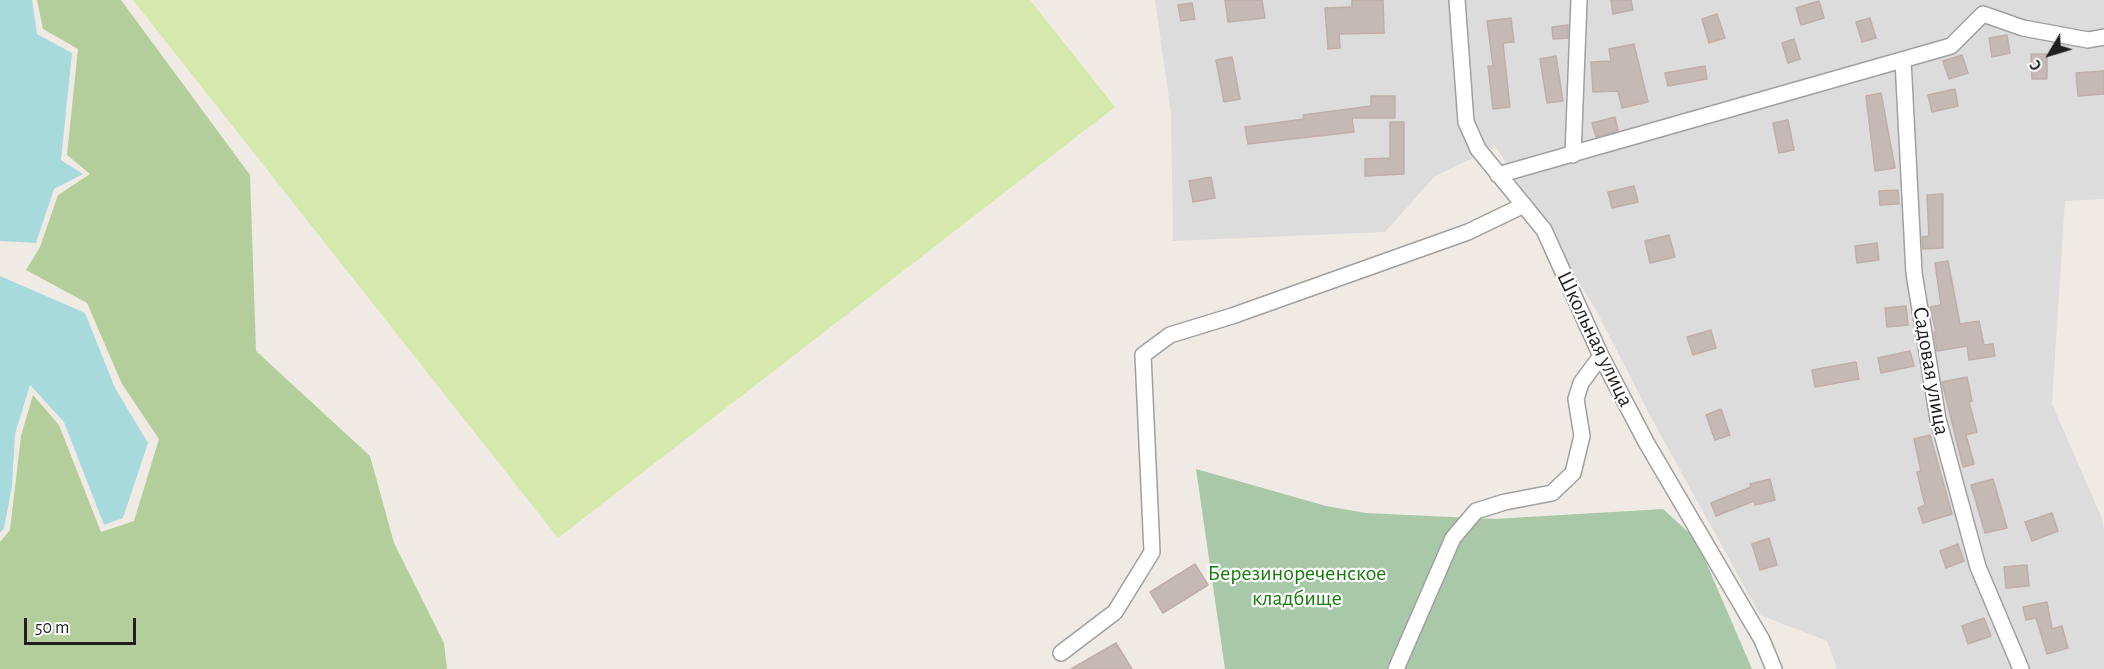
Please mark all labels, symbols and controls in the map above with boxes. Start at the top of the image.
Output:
north arrow [2020,24,2080,84]
text: С [2027,57,2045,74]
street label: Школьная улица [1551,267,1639,411]
street label: Садовая улица [1907,305,1955,437]
park label: Березинореченское кладбище [1208,560,1386,612]
scale bar [27,606,140,644]
text: 50 m [35,619,69,637]

